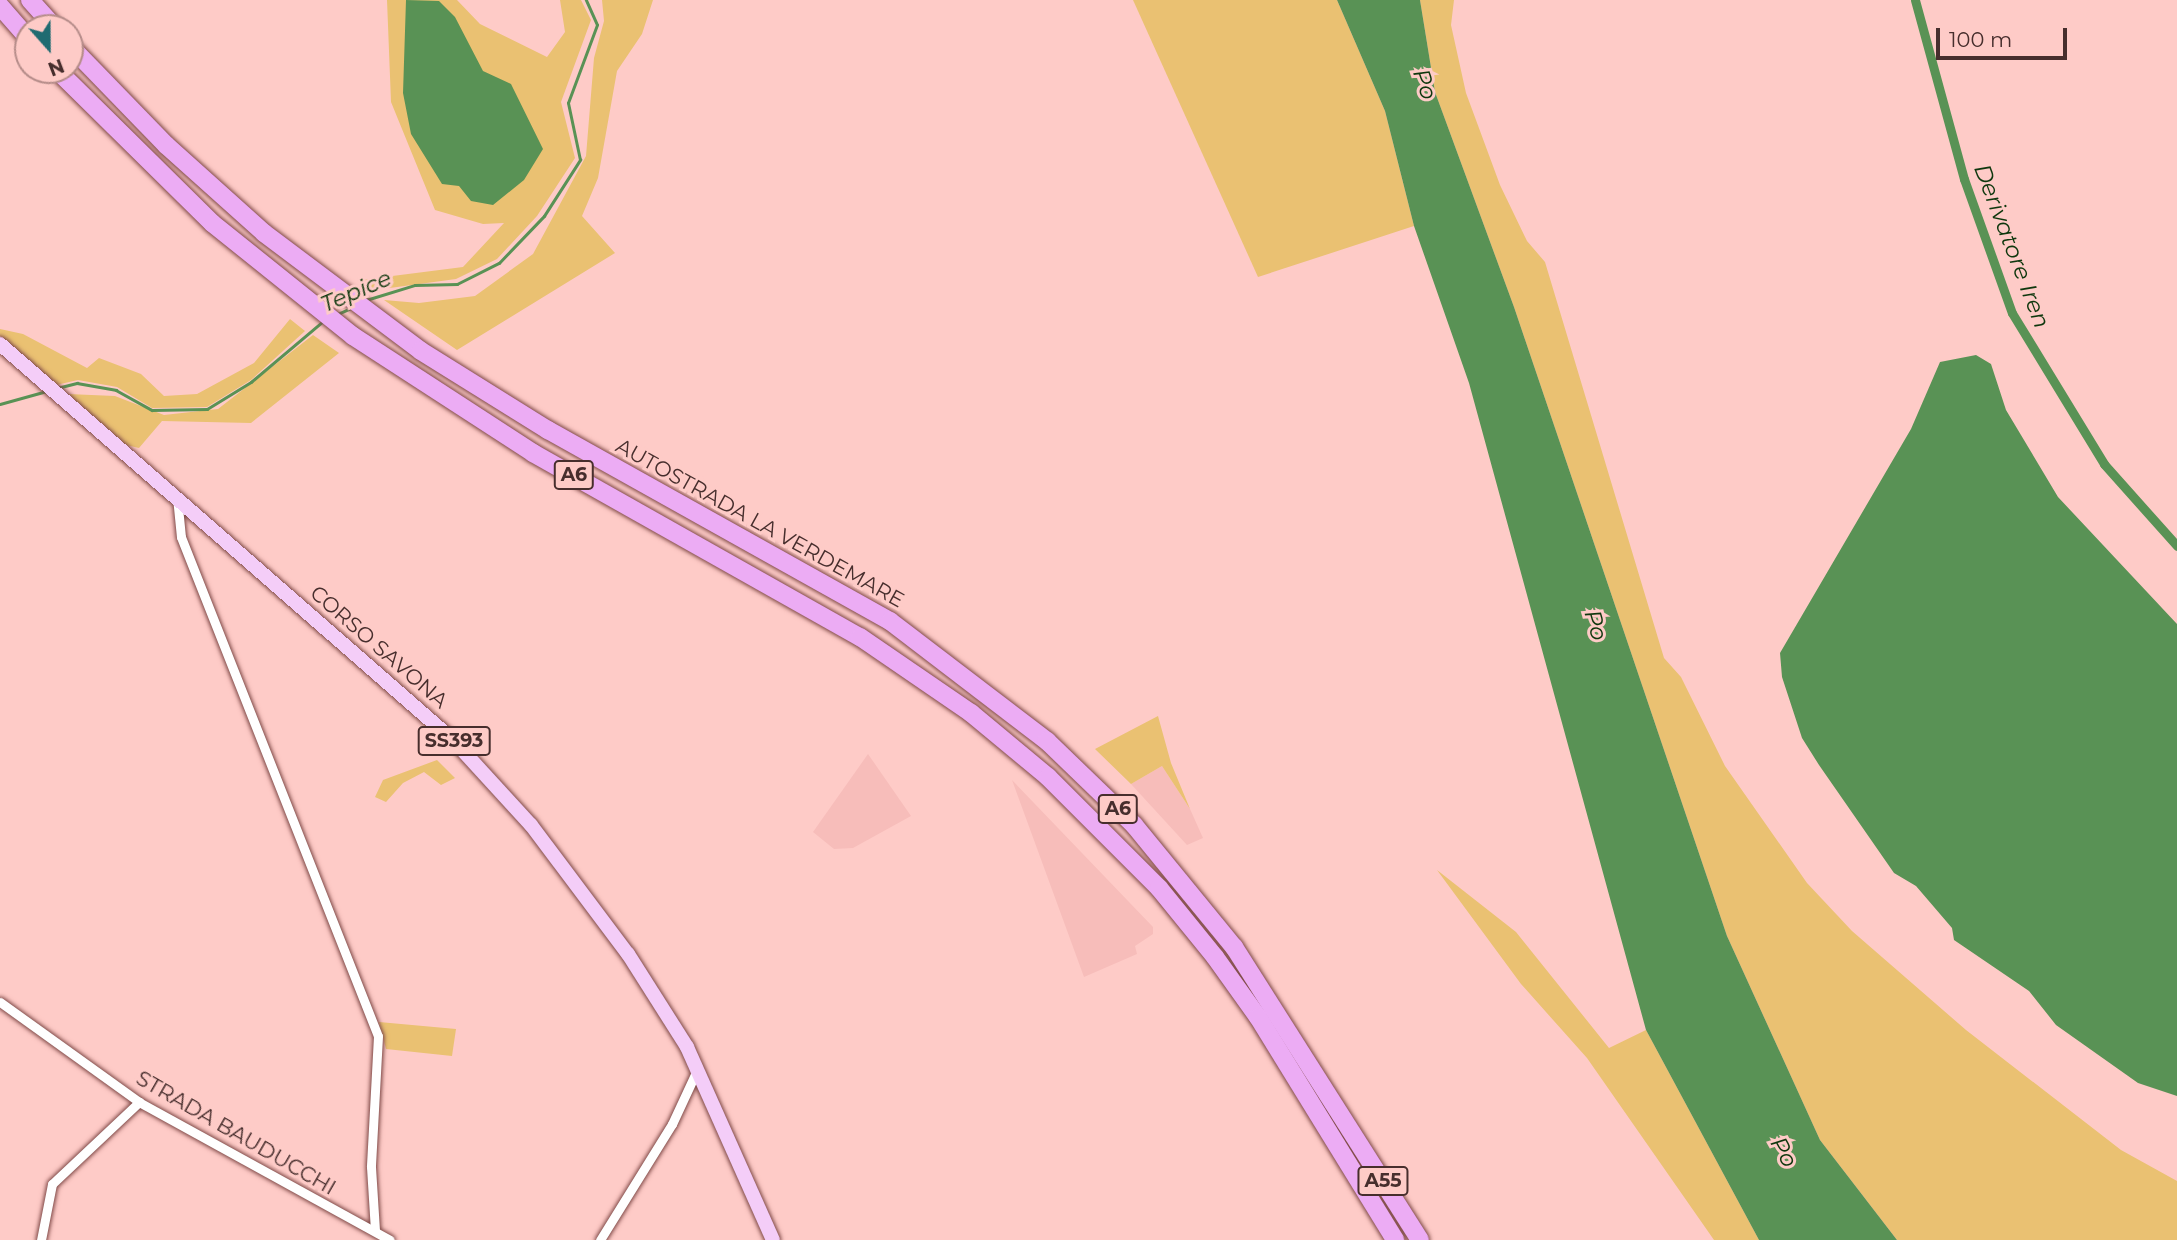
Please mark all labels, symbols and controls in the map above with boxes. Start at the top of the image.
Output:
north arrow [14,14,84,84]
scale bar [1939,14,2070,58]
text: 100 m [1949,27,2012,52]
text: N [45,54,67,81]
water label: Po [1407,65,1443,103]
water label: Derivatore Iren [1968,160,2056,332]
water label: Tepice [316,264,396,318]
street label: AUTOSTRADA LA VERDEMARE [612,433,908,613]
road number: A6 [553,460,595,490]
street label: CORSO SAVONA [305,580,453,714]
water label: Po [1579,606,1613,644]
road number: SS393 [417,726,491,756]
road number: A6 [1097,794,1139,824]
street label: STRADA BAUDUCCHI [132,1066,340,1200]
water label: Po [1765,1132,1803,1172]
road number: A55 [1357,1166,1409,1196]

